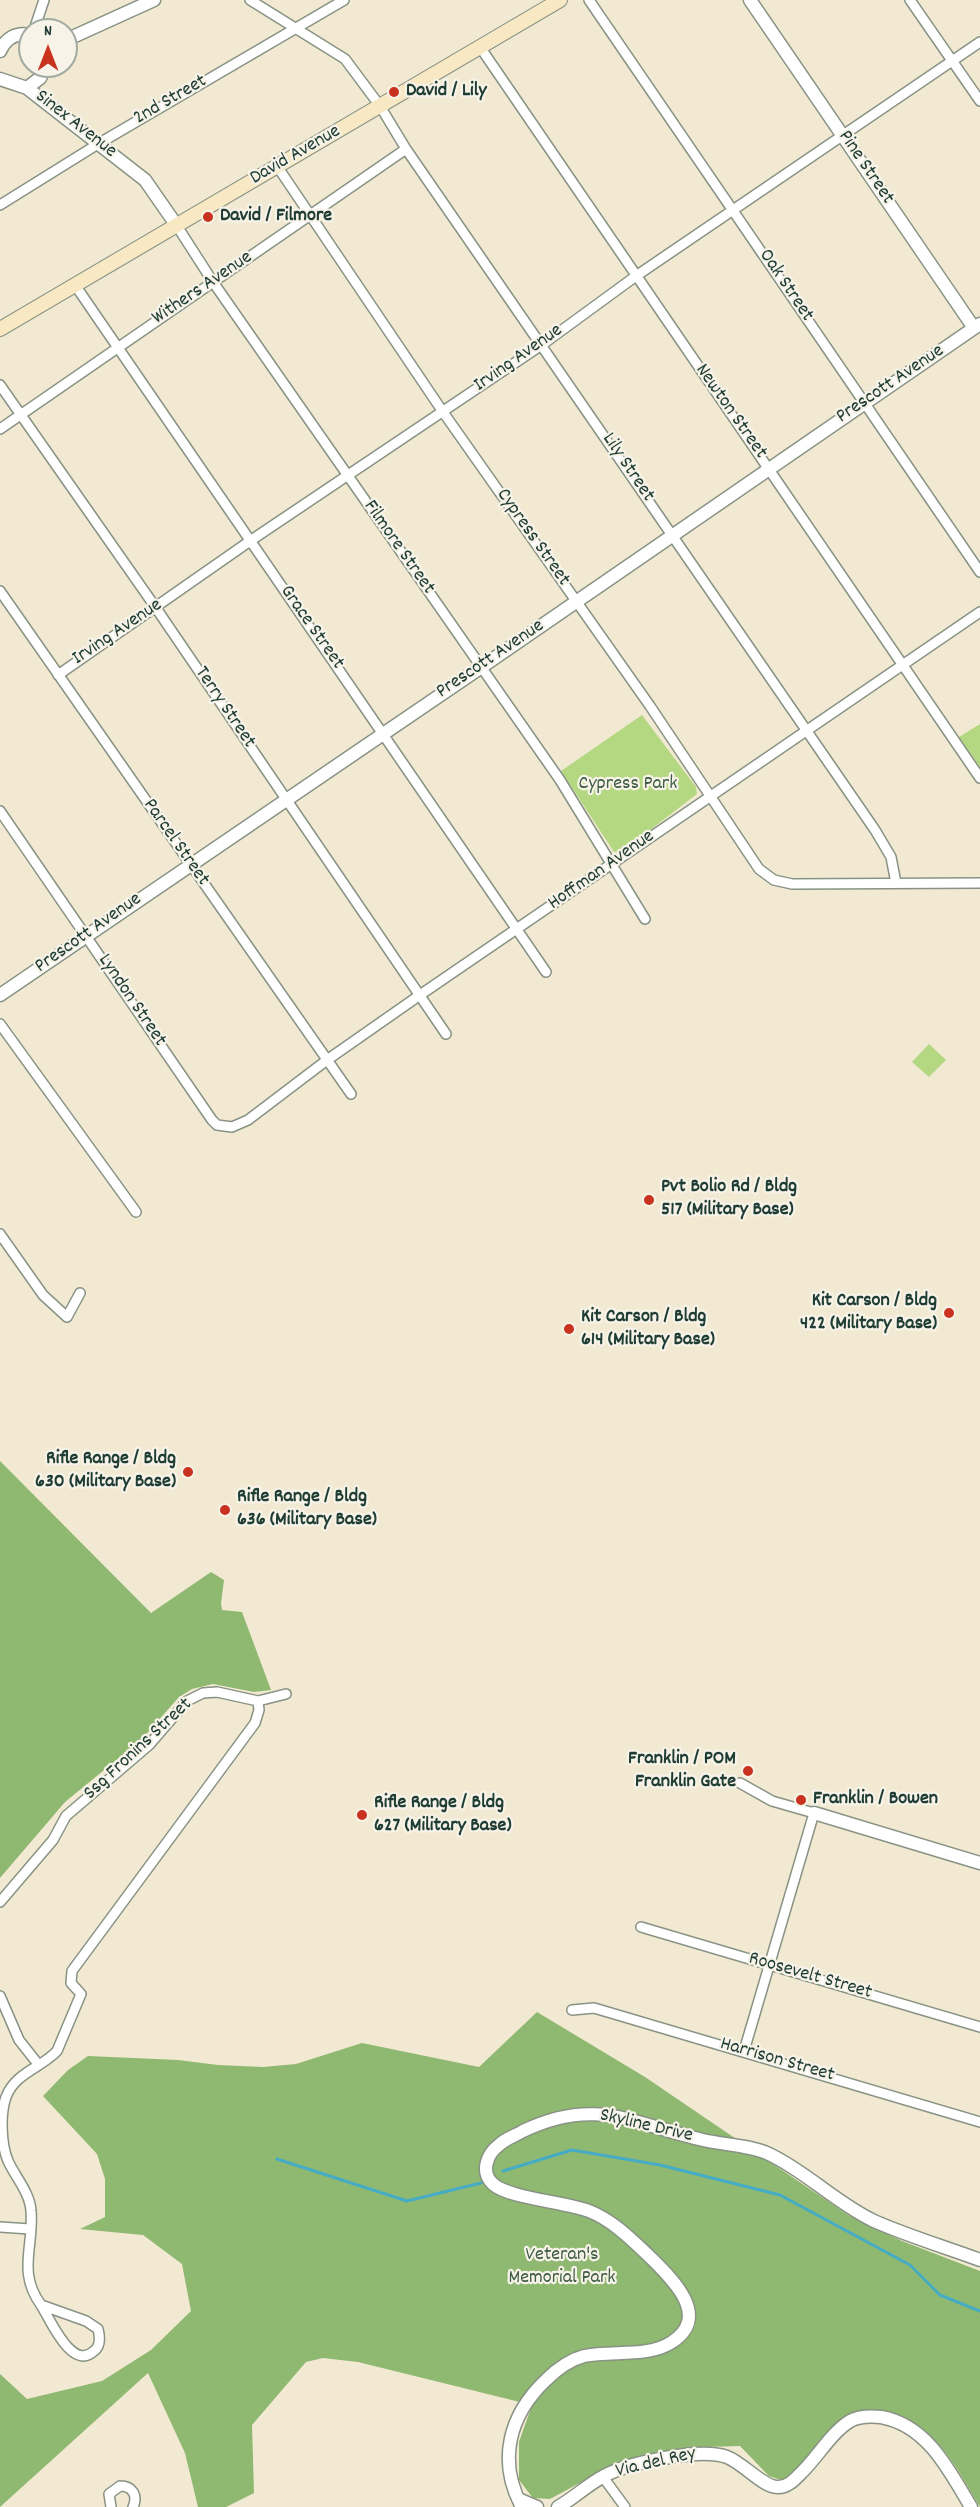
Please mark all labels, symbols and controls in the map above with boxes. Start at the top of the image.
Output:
north arrow [18,18,78,78]
text: N [44,20,52,43]
street label: 2nd Street [130,70,212,132]
place label: David / Lily [406,80,487,104]
marker: David / Lily [387,85,401,99]
street label: Sinex Avenue [29,86,121,164]
street label: David Avenue [247,121,345,191]
street label: Pine Street [832,126,898,210]
place label: David / Filmore [220,205,332,229]
marker: David / Filmore [201,210,215,224]
street label: Oak Street [752,245,818,327]
street label: Withers Avenue [148,247,258,331]
street label: Irving Avenue [470,320,568,398]
street label: Prescott Avenue [833,340,949,430]
street label: Newton Street [689,360,771,464]
street label: Lily Street [595,429,659,507]
street label: Cypress Street [490,485,574,591]
street label: Filmore Street [357,496,439,600]
street label: Grace Street [273,581,349,675]
street label: Irving Avenue [69,594,167,672]
street label: Prescott Avenue [433,615,549,705]
street label: Terry Street [188,663,260,753]
park label: Cypress Park [579,773,677,797]
street label: Parcel Street [136,795,214,891]
street label: Hoffman Avenue [544,826,660,916]
street label: Prescott Avenue [31,888,147,980]
street label: Lyndon Street [91,950,171,1052]
place label: Pvt Bolio Rd / Bldg 517 (Military Base) [661,1176,797,1223]
marker: Pvt Bolio Rd / Bldg 517 (Military Base) [642,1193,656,1207]
place label: Kit Carson / Bldg 422 (Military Base) [800,1290,937,1337]
place label: Kit Carson / Bldg 614 (Military Base) [581,1306,715,1353]
marker: Kit Carson / Bldg 422 (Military Base) [942,1306,956,1320]
marker: Kit Carson / Bldg 614 (Military Base) [562,1322,576,1336]
place label: Rifle Range / Bldg 630 (Military Base) [35,1448,176,1495]
marker: Rifle Range / Bldg 630 (Military Base) [181,1465,195,1479]
place label: Rifle Range / Bldg 636 (Military Base) [237,1486,377,1533]
marker: Rifle Range / Bldg 636 (Military Base) [218,1503,232,1517]
street label: Ssg Fronins Street [80,1694,198,1806]
place label: Franklin / POM Franklin Gate [628,1748,736,1795]
marker: Franklin / POM Franklin Gate [741,1764,755,1778]
place label: Franklin / Bowen [813,1788,938,1812]
place label: Rifle Range / Bldg 627 (Military Base) [374,1792,512,1839]
marker: Franklin / Bowen [794,1793,808,1807]
marker: Rifle Range / Bldg 627 (Military Base) [355,1808,369,1822]
street label: Roosevelt Street [746,1948,874,2006]
street label: Harrison Street [717,2033,837,2089]
street label: Skyline Drive [597,2105,695,2149]
park label: Veteran's Memorial Park [508,2244,616,2291]
street label: Via del Rey [614,2443,698,2485]

